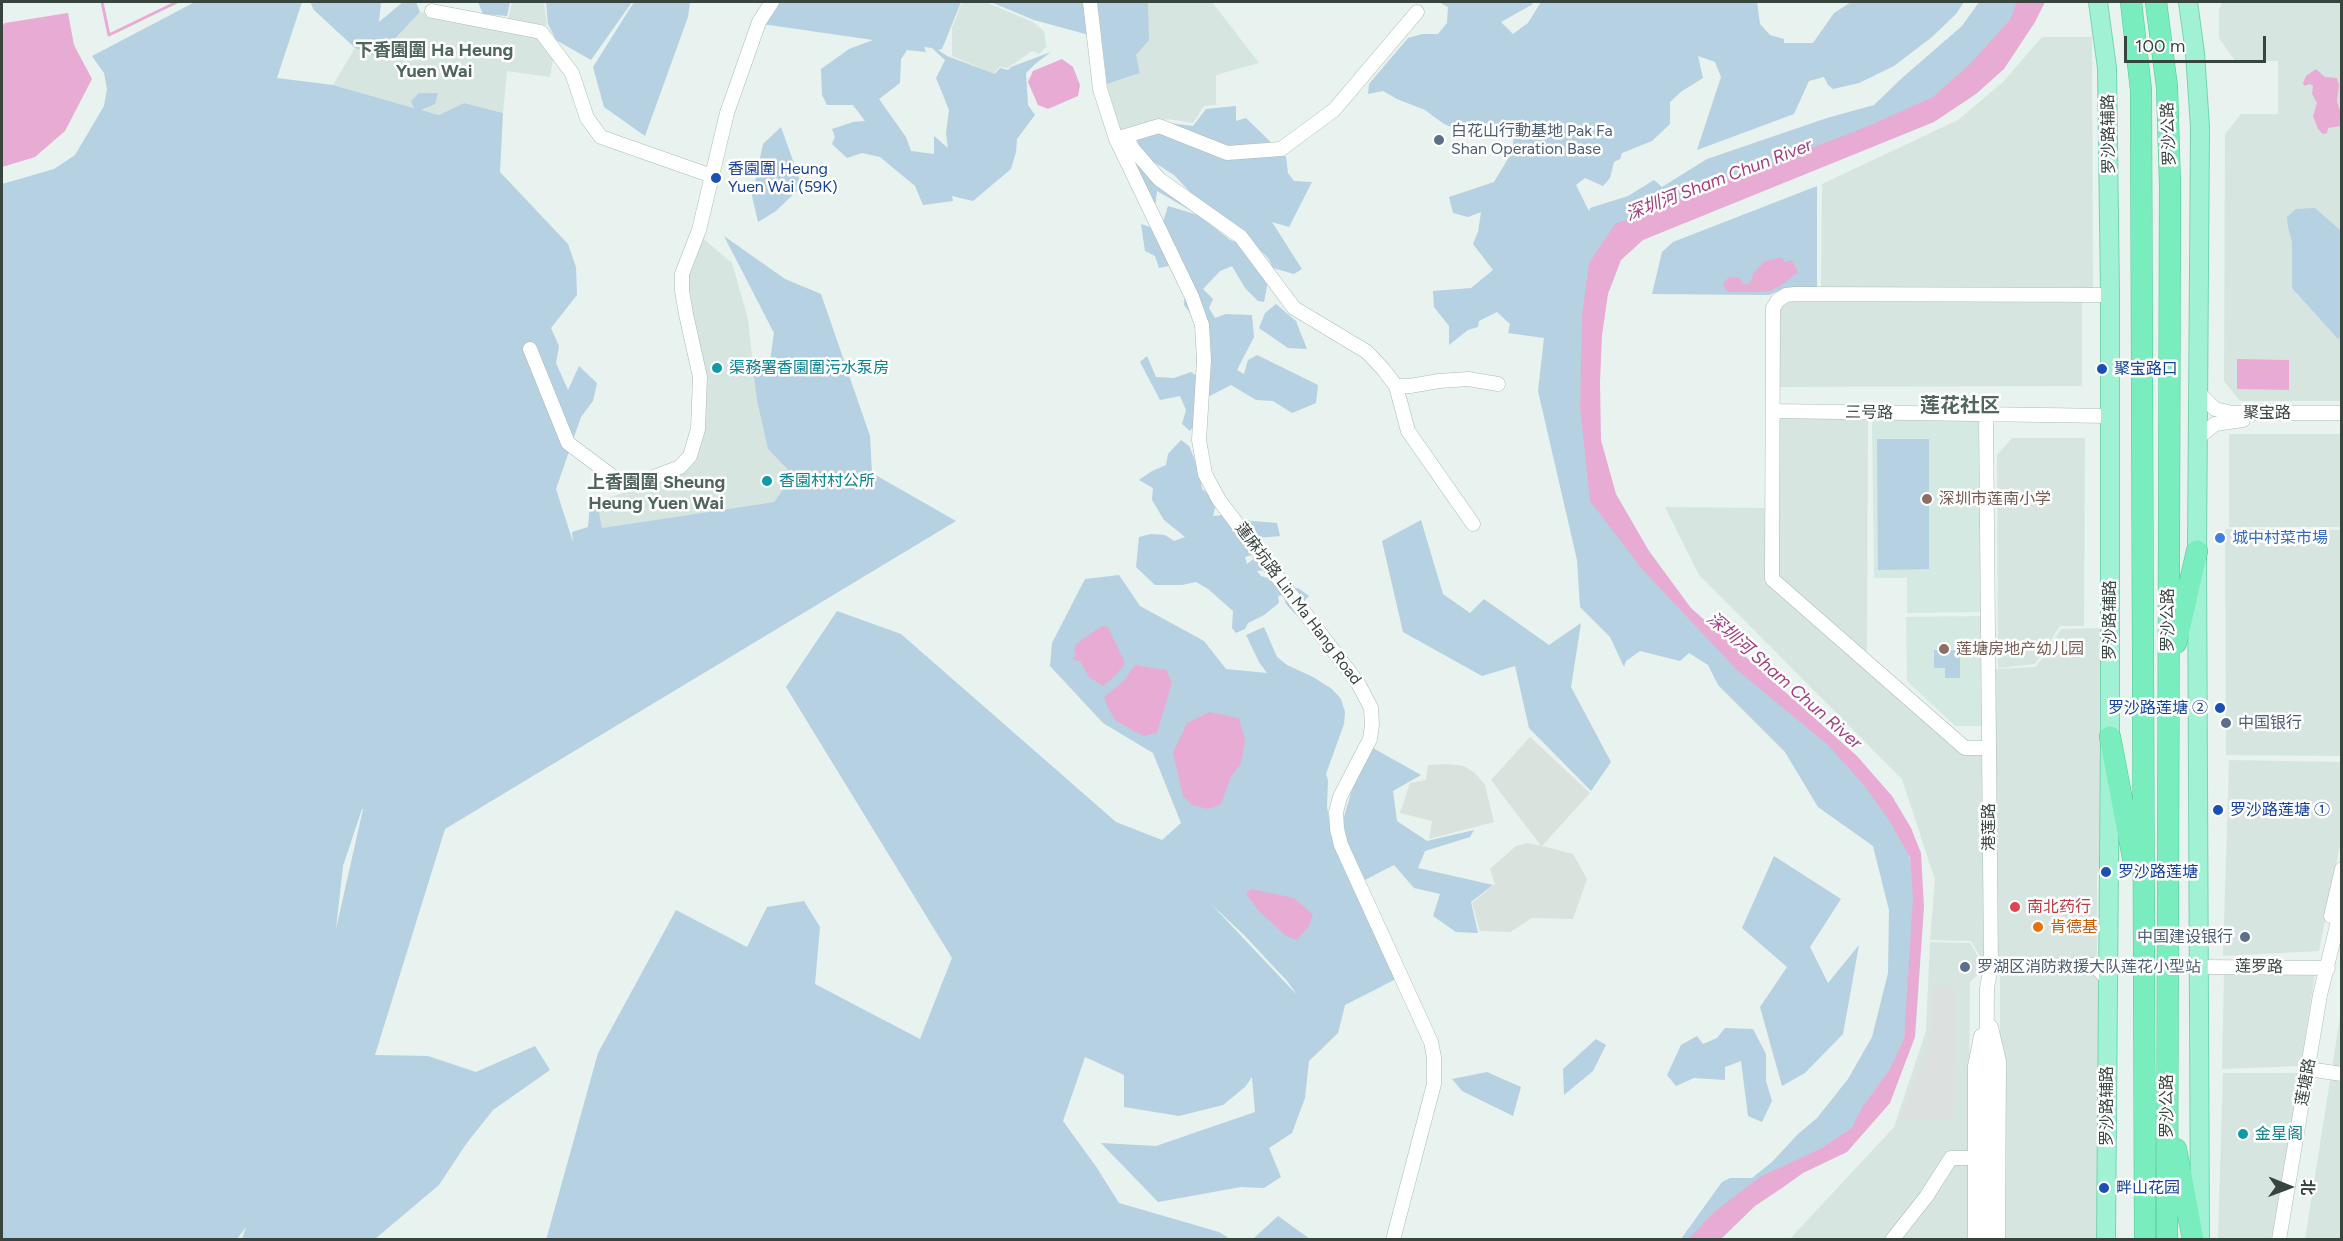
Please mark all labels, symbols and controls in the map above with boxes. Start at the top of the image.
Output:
scale bar [2127,24,2270,62]
text: 100 m [2135,35,2185,57]
district label: 下香園圍 Ha Heung Yuen Wai [355,40,513,82]
street label: 罗沙路辅路 [2099,94,2119,174]
street label: 罗沙公路 [2158,102,2180,166]
place label: 白花山行動基地 Pak Fa Shan Operation Base [1451,121,1613,159]
marker: 白花山行動基地 Pak Fa Shan Operation Base [1432,133,1446,147]
water label: 深圳河 Sham Chun River [1623,134,1815,226]
place label: 香園圍 Heung Yuen Wai (59K) [728,159,838,197]
marker: 香園圍 Heung Yuen Wai (59K) [709,171,723,185]
place label: 渠務署香園圍污水泵房 [729,358,889,378]
place label: 聚宝路口 [2114,359,2178,379]
marker: 渠務署香園圍污水泵房 [710,361,724,375]
marker: 聚宝路口 [2095,362,2109,376]
district label: 莲花社区 [1920,394,2000,418]
street label: 三号路 [1845,403,1893,423]
street label: 聚宝路 [2243,403,2291,423]
place label: 香園村村公所 [779,471,875,491]
district label: 上香園圍 Sheung Heung Yuen Wai [587,472,725,514]
marker: 香園村村公所 [760,474,774,488]
place label: 深圳市莲南小学 [1939,489,2051,509]
marker: 深圳市莲南小学 [1920,492,1934,506]
street label: 蓮麻坑路 Lin Ma Hang Road [1231,519,1365,689]
place label: 城中村菜市場 [2232,528,2328,548]
marker: 城中村菜市場 [2213,531,2227,545]
street label: 罗沙路辅路 [2100,580,2120,660]
street label: 罗沙公路 [2158,588,2178,652]
water label: 深圳河 Sham Chun River [1702,608,1866,754]
place label: 莲塘房地产幼儿园 [1956,639,2084,659]
marker: 莲塘房地产幼儿园 [1937,642,1951,656]
place label: 罗沙路莲塘 ② [2108,698,2208,718]
marker: 罗沙路莲塘 ② [2213,701,2227,715]
place label: 中国银行 [2238,713,2302,733]
marker: 中国银行 [2219,716,2233,730]
place label: 罗沙路莲塘 ① [2230,800,2330,820]
street label: 港莲路 [1979,803,1999,851]
marker: 罗沙路莲塘 ① [2211,803,2225,817]
place label: 罗沙路莲塘 [2118,862,2198,882]
marker: 罗沙路莲塘 [2099,865,2113,879]
place label: 南北药行 [2027,897,2091,917]
marker: 南北药行 [2008,900,2022,914]
place label: 肯德基 [2050,917,2098,937]
marker: 肯德基 [2031,920,2045,934]
place label: 中国建设银行 [2137,927,2233,947]
marker: 中国建设银行 [2238,930,2252,944]
place label: 罗湖区消防救援大队莲花小型站 [1977,957,2201,977]
street label: 莲罗路 [2235,957,2283,977]
marker: 罗湖区消防救援大队莲花小型站 [1958,960,1972,974]
street label: 莲塘路 [2292,1057,2320,1107]
street label: 罗沙路辅路 [2097,1066,2117,1146]
street label: 罗沙公路 [2157,1074,2177,1138]
place label: 金星阁 [2255,1124,2303,1144]
marker: 金星阁 [2236,1127,2250,1141]
north arrow [2259,1157,2319,1217]
place label: 畔山花园 [2116,1178,2180,1198]
text: 北 [2298,1179,2317,1195]
marker: 畔山花园 [2097,1181,2111,1195]

